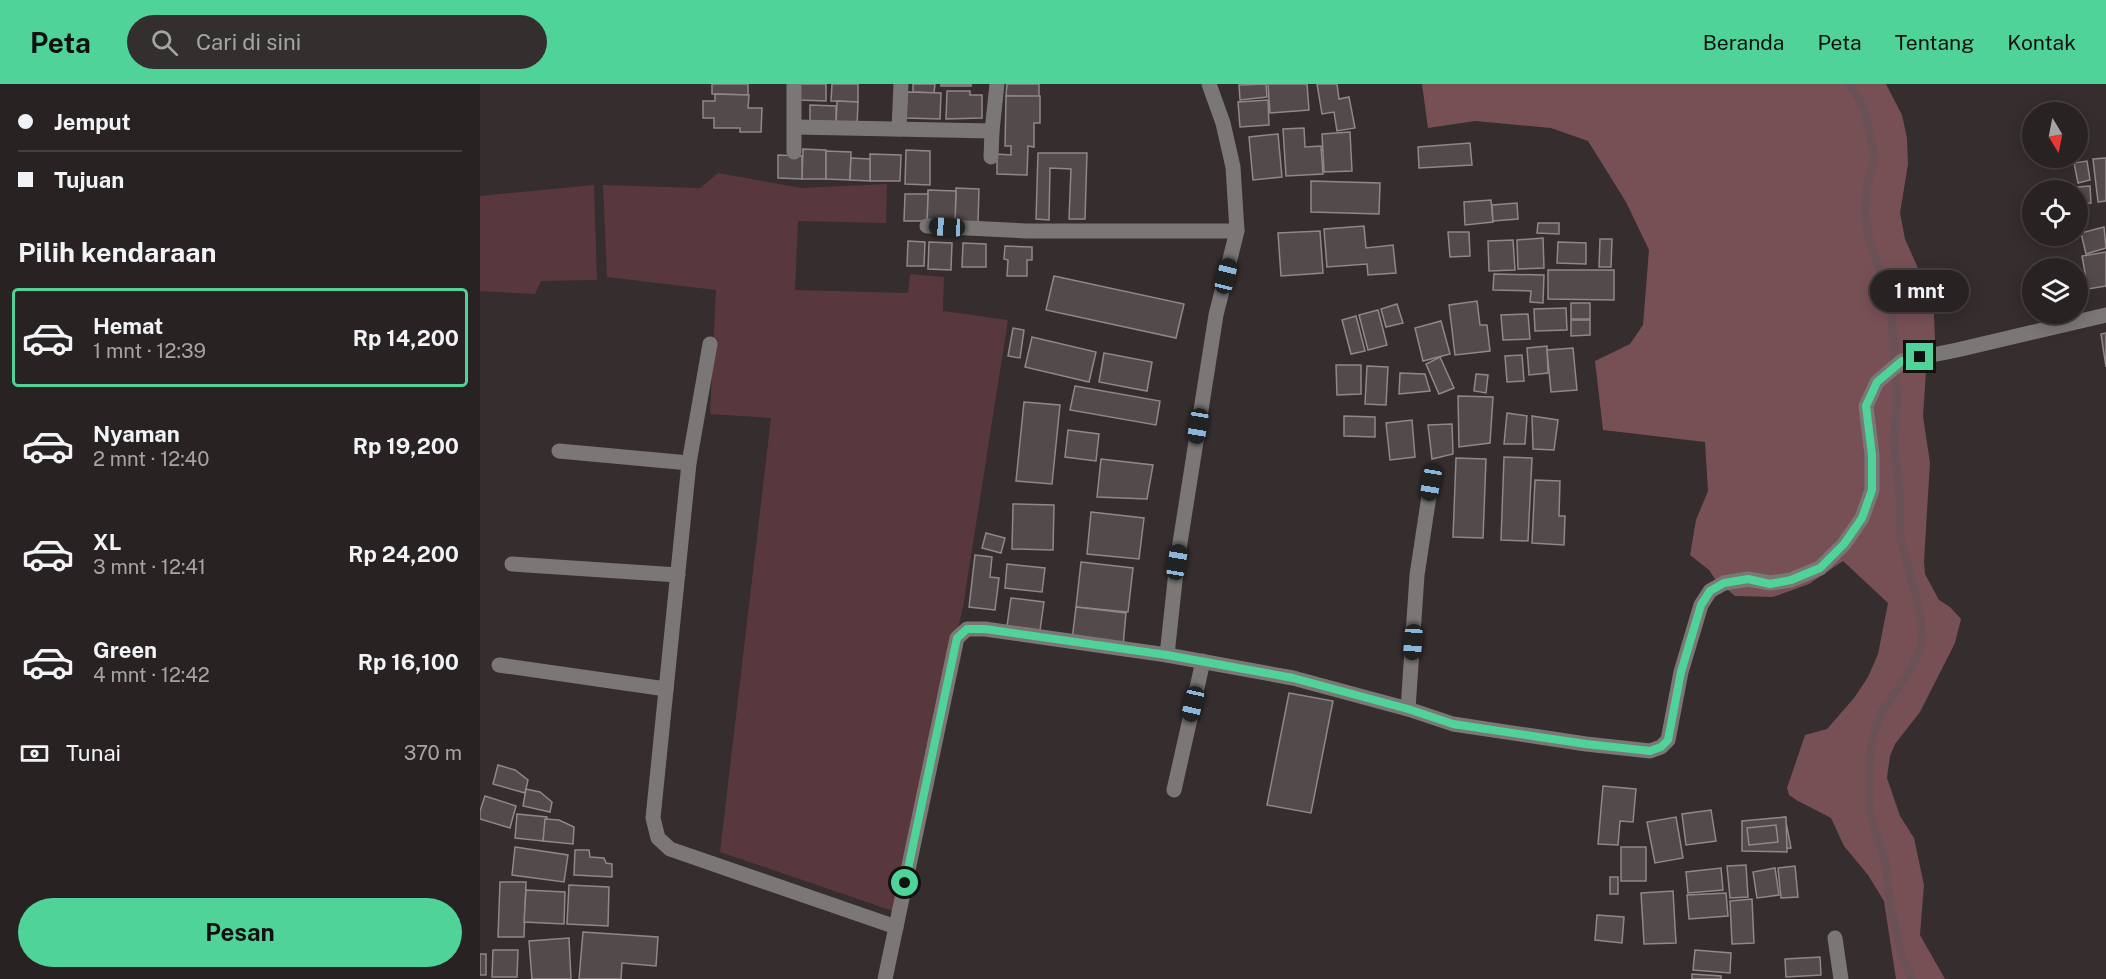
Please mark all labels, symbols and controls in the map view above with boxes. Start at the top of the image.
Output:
search box [127,15,547,69]
text: Peta [30,26,91,59]
icon: search [148,26,181,59]
text: Cari di sini [196,29,301,55]
text: Beranda [1703,30,1784,55]
text: Peta [1817,30,1862,55]
text: Tentang [1895,30,1974,55]
text: Kontak [2007,30,2076,55]
north arrow [2022,102,2088,168]
map controls [2022,102,2088,324]
text: Jemput [54,109,131,135]
text: Tujuan [54,167,124,193]
button: locate [2022,180,2088,246]
car [929,217,965,237]
text: Pilih kendaraan [18,236,217,268]
car [1213,256,1239,296]
button: layers [2022,258,2088,324]
callout: 1 mnt [1870,270,1970,312]
text: 1 mnt [1894,279,1945,303]
icon: car [21,311,75,365]
text: Hemat [93,313,163,339]
text: Rp 14,200 [353,325,459,351]
text: 1 mnt · 12:39 [93,339,206,363]
route end [1906,343,1933,370]
car [1186,407,1210,445]
icon: car [21,419,75,473]
text: Nyaman [93,421,180,447]
text: Rp 19,200 [353,433,459,459]
text: 2 mnt · 12:40 [93,447,209,471]
car [1419,464,1443,502]
icon: car [21,527,75,581]
text: XL [93,529,121,555]
text: Rp 24,200 [348,541,459,567]
car [1165,543,1189,581]
text: 3 mnt · 12:41 [93,555,206,579]
car [1403,623,1423,661]
icon: car [21,635,75,689]
text: Green [93,637,157,663]
text: Rp 16,100 [358,649,459,675]
text: 4 mnt · 12:42 [93,663,210,687]
car [1180,684,1206,724]
icon: cash [18,737,51,770]
text: Tunai [66,740,121,766]
text: 370 m [404,741,462,765]
route start [891,869,918,896]
button: Pesan [18,898,462,967]

